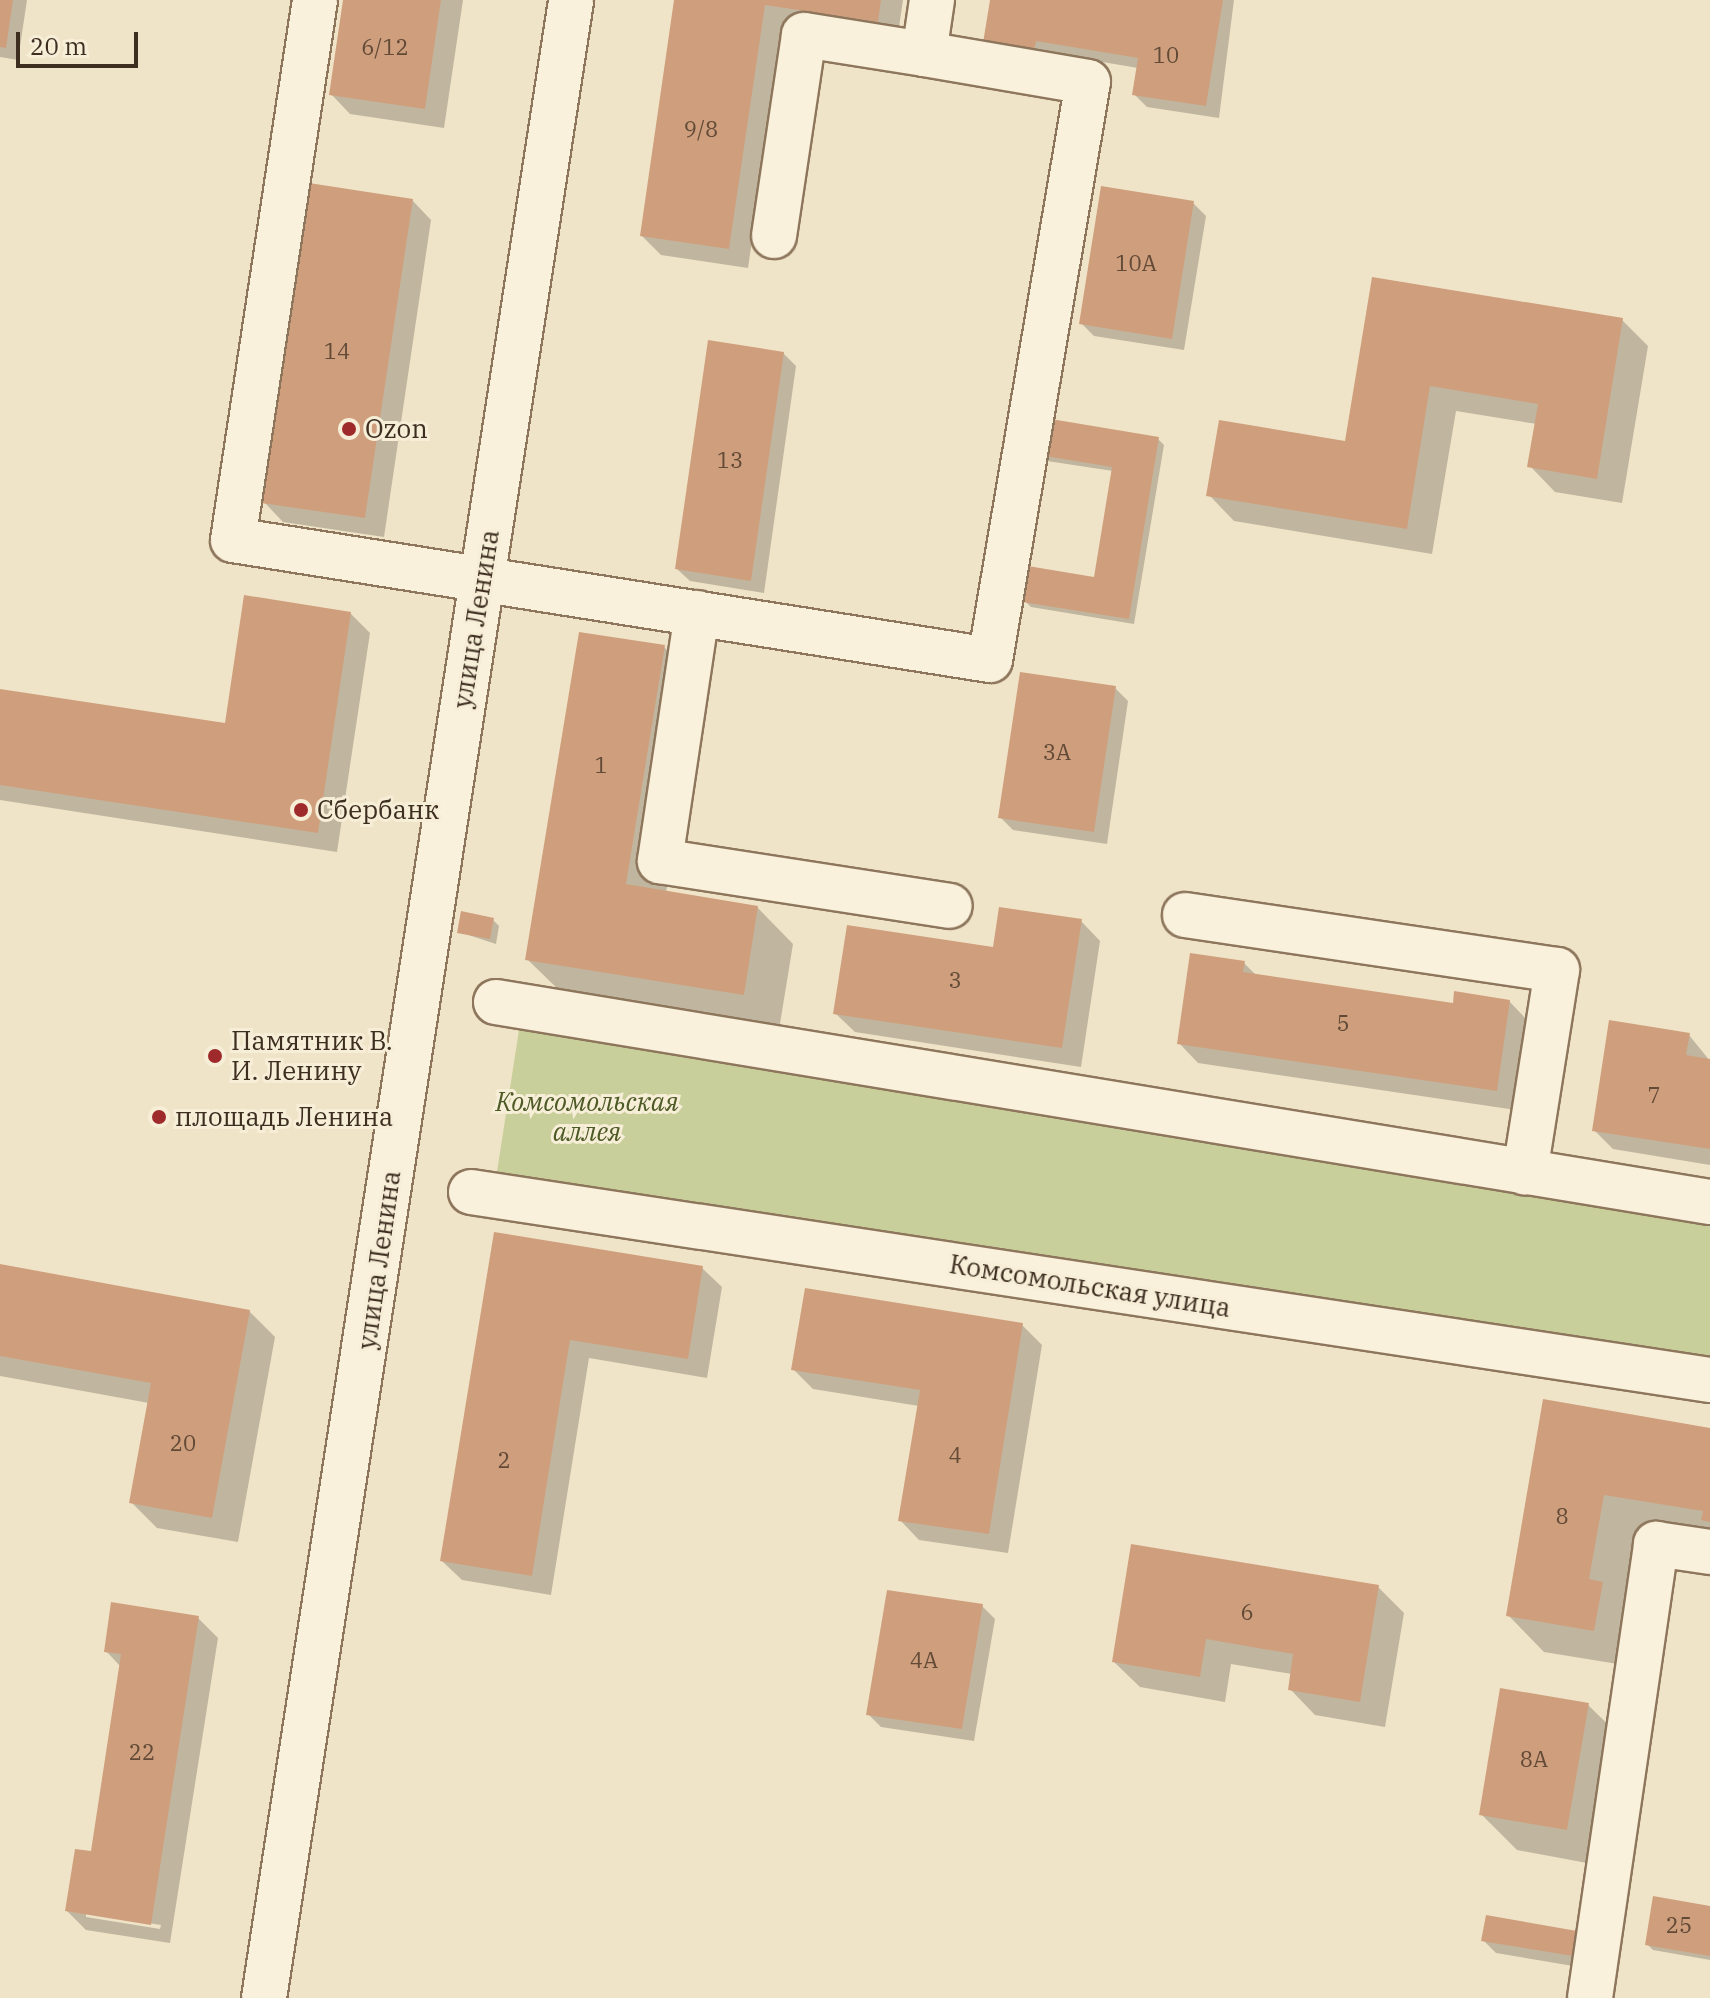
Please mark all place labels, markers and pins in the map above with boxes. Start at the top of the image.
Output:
place label: Ozon [365,413,428,445]
marker: Ozon [340,420,358,438]
place label: Сбербанк [317,794,439,826]
marker: Сбербанк [292,801,310,819]
place label: Памятник В. И. Ленину [231,1025,393,1086]
marker: Памятник В. И. Ленину [206,1047,224,1065]
place label: площадь Ленина [175,1101,393,1133]
marker: площадь Ленина [150,1108,168,1126]

